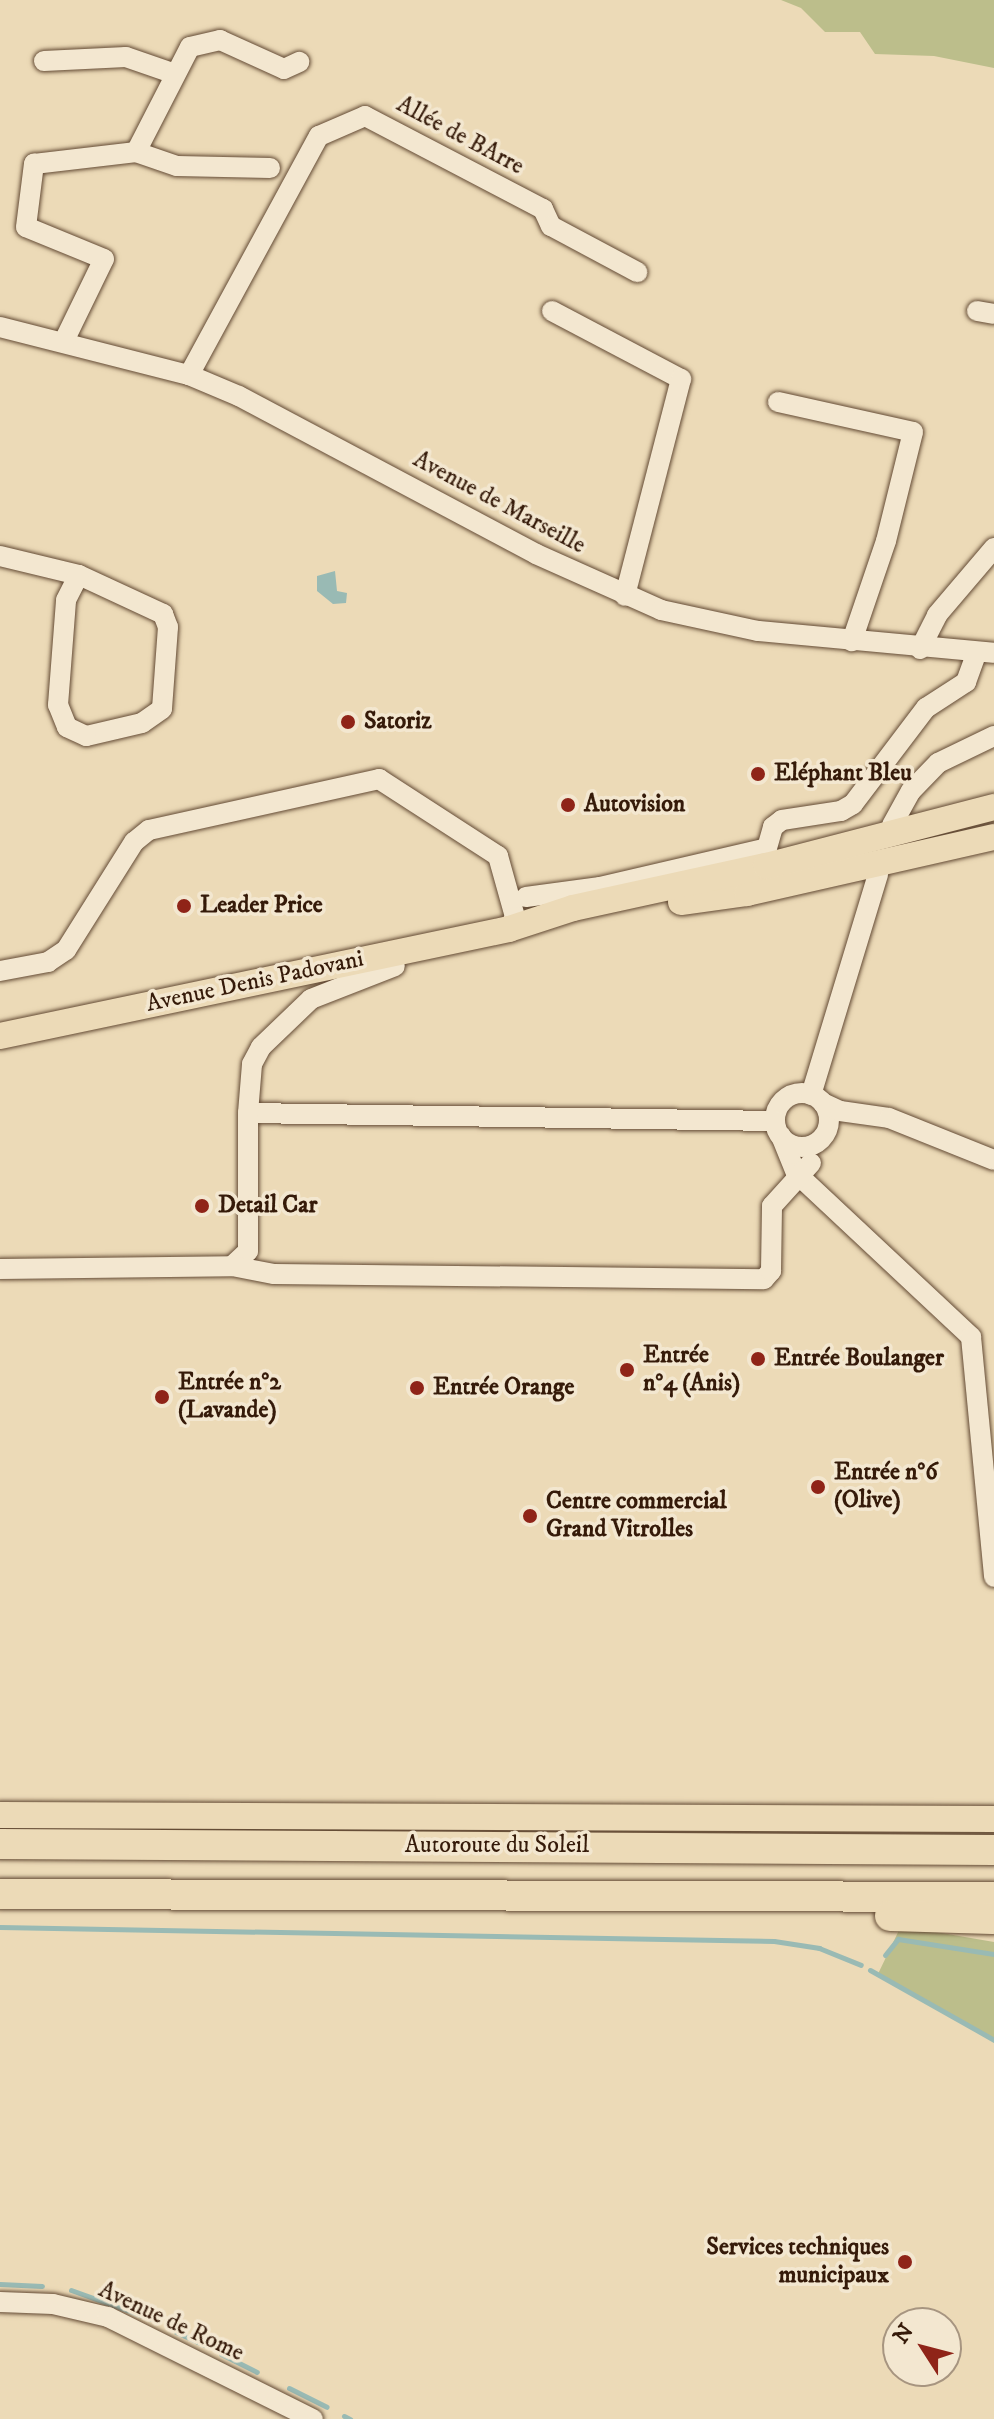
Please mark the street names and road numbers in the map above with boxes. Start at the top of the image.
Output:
street label: Allée de BArre [391,90,529,182]
street label: Avenue de Marseille [408,445,590,561]
street label: Avenue Denis Padovani [144,945,366,1019]
street label: Autoroute du Soleil [405,1832,589,1860]
street label: Avenue de Rome [94,2276,248,2368]

